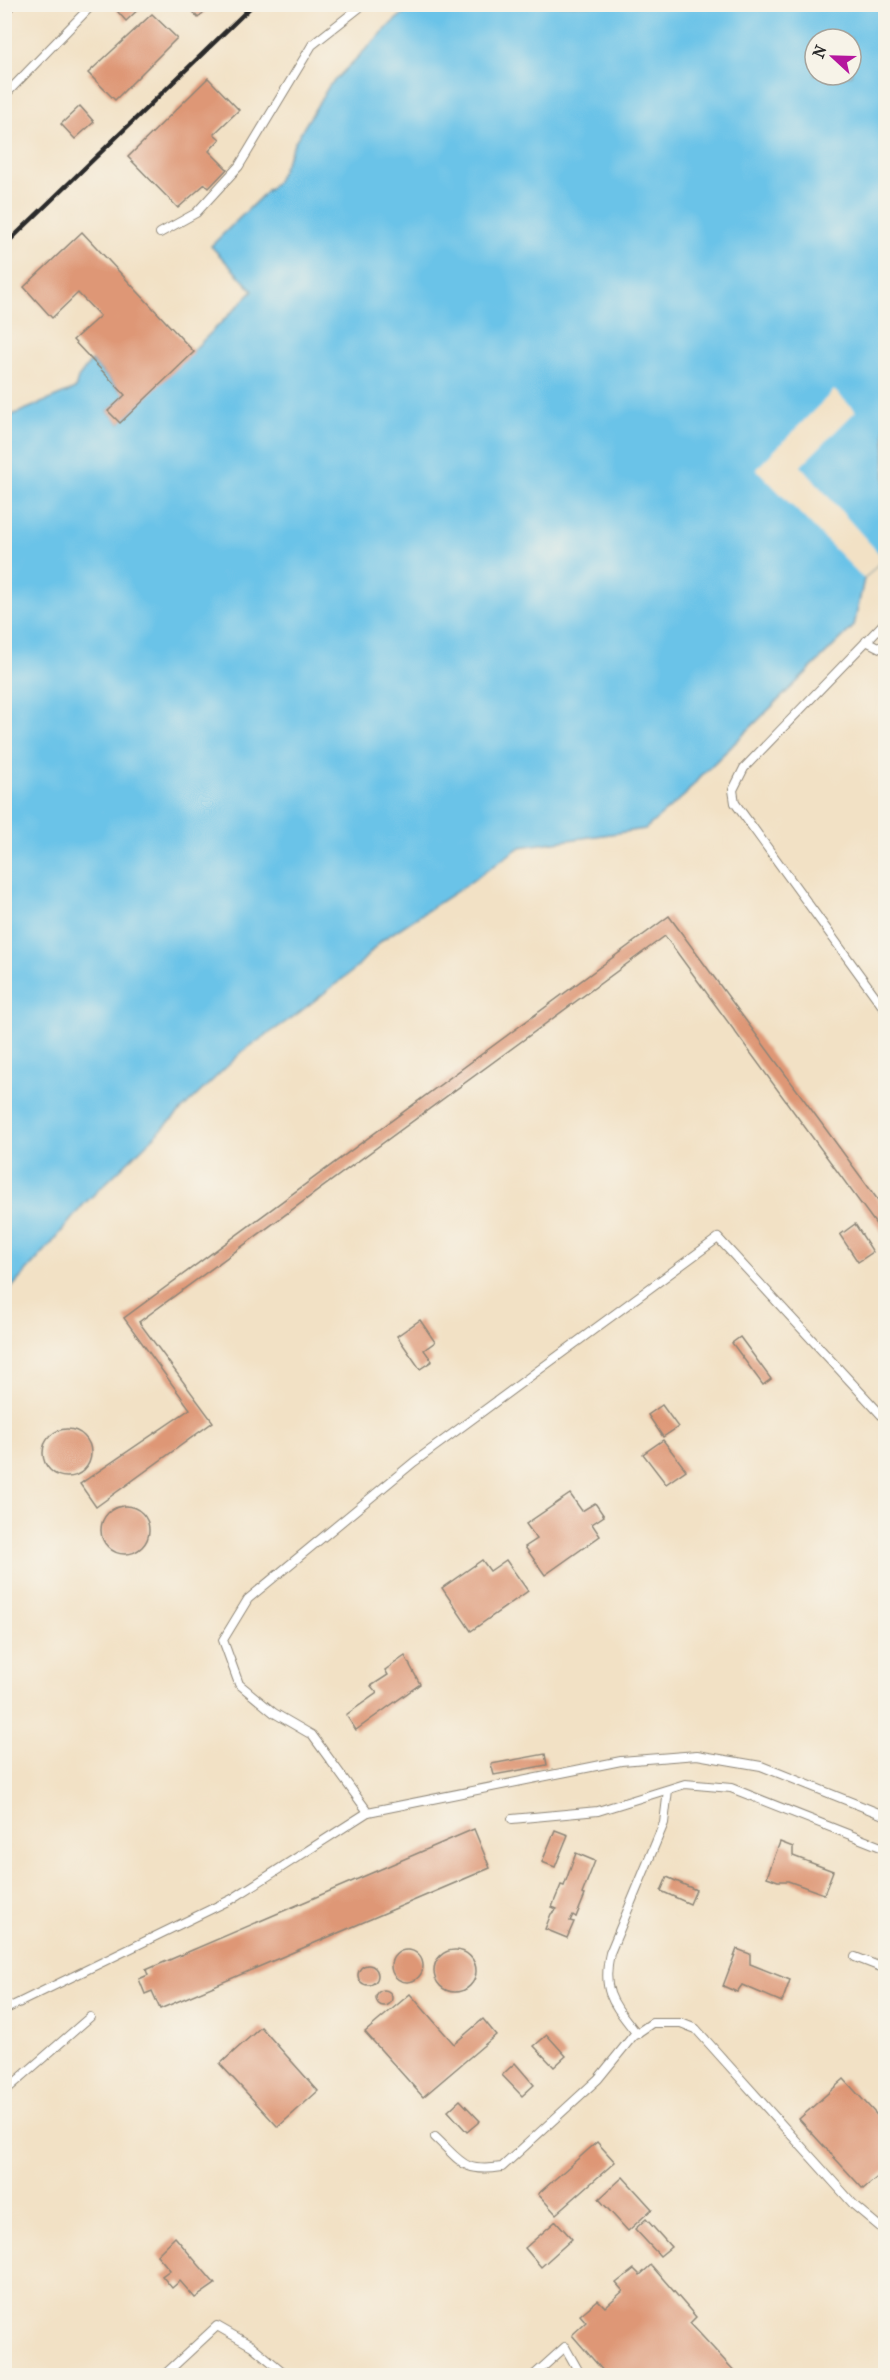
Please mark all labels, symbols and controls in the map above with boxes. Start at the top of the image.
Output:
north arrow [803,27,863,87]
text: N [808,42,831,61]

